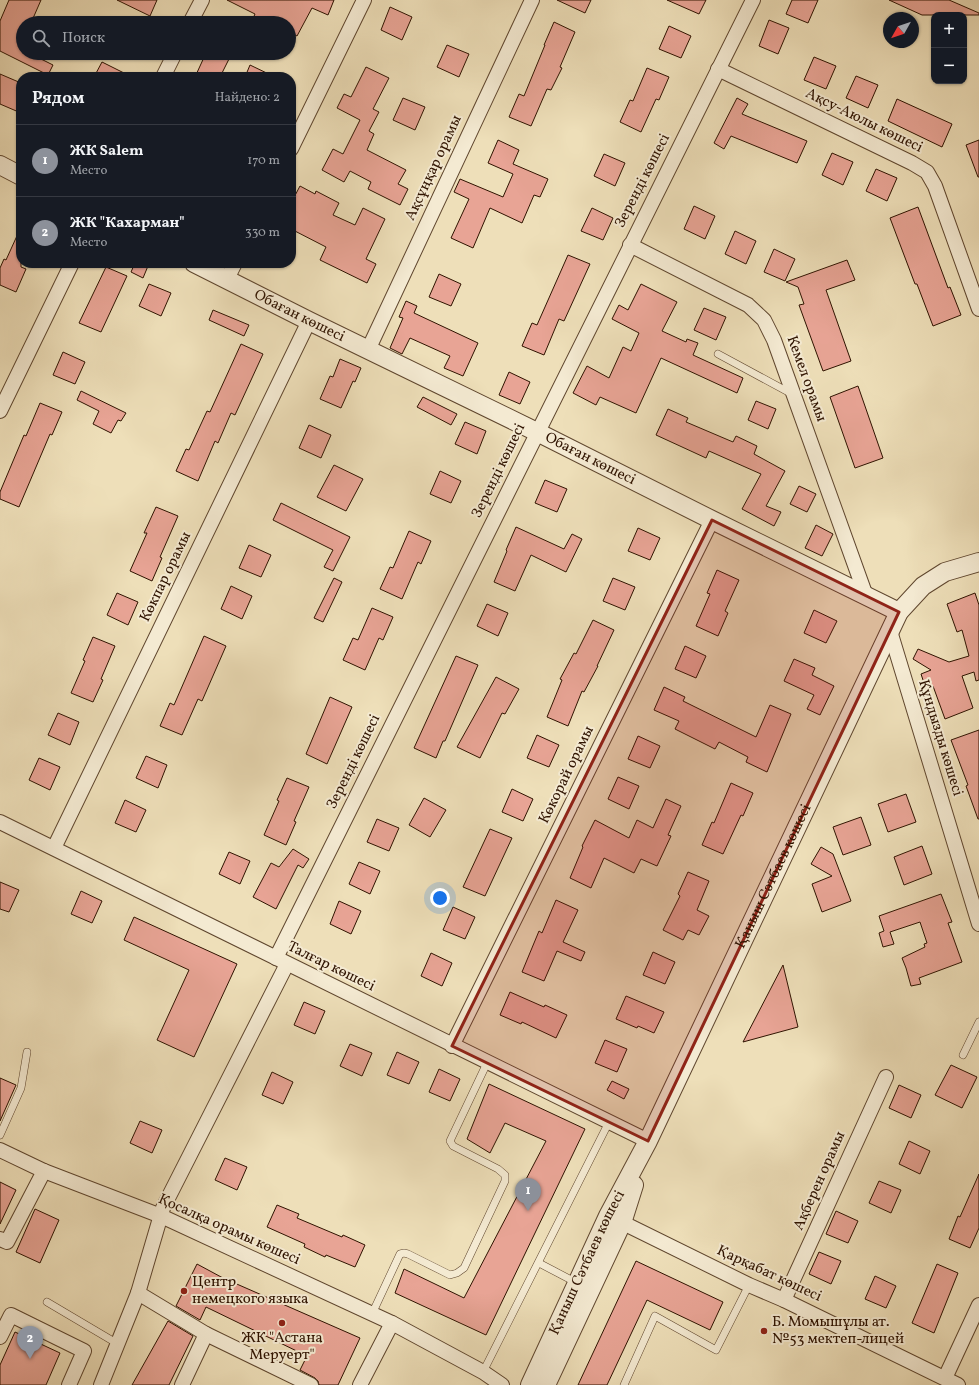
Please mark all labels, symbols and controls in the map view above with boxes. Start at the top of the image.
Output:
north arrow [883,12,919,48]
map controls [931,12,967,84]
button: + [931,12,967,48]
search box [16,16,296,60]
icon: search [30,27,52,49]
text: Поиск [62,28,105,49]
button: − [931,48,967,84]
street label: Ақсу-Аюлы көшесі [802,83,926,159]
text: Рядом [32,87,85,110]
text: Найдено: 2 [215,89,280,107]
street label: Ақсұңқар орамы [400,111,468,224]
street label: Зеренді көшесі [610,130,676,232]
text: ЖК Salem [70,141,143,162]
text: 1 [42,152,48,170]
text: 170 m [247,152,280,170]
text: Место [70,162,107,180]
text: ЖК "Кахарман" [70,213,185,234]
text: 2 [42,224,48,242]
text: 330 m [245,224,280,242]
text: Место [70,234,107,252]
street label: Обаған көшесі [250,284,348,347]
street label: Кемел орамы [781,333,831,425]
street label: Зеренді көшесі [467,420,531,522]
street label: Обаған көшесі [541,427,639,490]
street label: Көкпар орамы [135,528,197,626]
street label: Құндызды көшесі [912,677,968,799]
street label: Зеренді көшесі [322,711,386,813]
street label: Көкорай орамы [534,722,600,827]
street label: Қаныш Сәтбаев көшесі [730,801,817,952]
your location [430,888,450,908]
street label: Талғар көшесі [284,937,378,997]
street label: Ақберен орамы [789,1128,851,1234]
pin: 1 [515,1178,541,1211]
street label: Қаныш Сәтбаев көшесі [544,1187,630,1338]
street label: Қосалқа орамы көшесі [155,1189,303,1271]
street label: Қарқабат көшесі [713,1240,825,1308]
place label: Центр немецкого языка [192,1272,308,1310]
marker: Центр немецкого языка [179,1286,189,1296]
place label: Б. Момышұлы ат. №53 мектеп-лицей [772,1312,904,1350]
marker: ЖК "Астана Меруерт" [277,1318,287,1328]
pin: 2 [17,1326,43,1359]
marker: Б. Момышұлы ат. №53 мектеп-лицей [759,1326,769,1336]
place label: ЖК "Астана Меруерт" [241,1328,323,1366]

